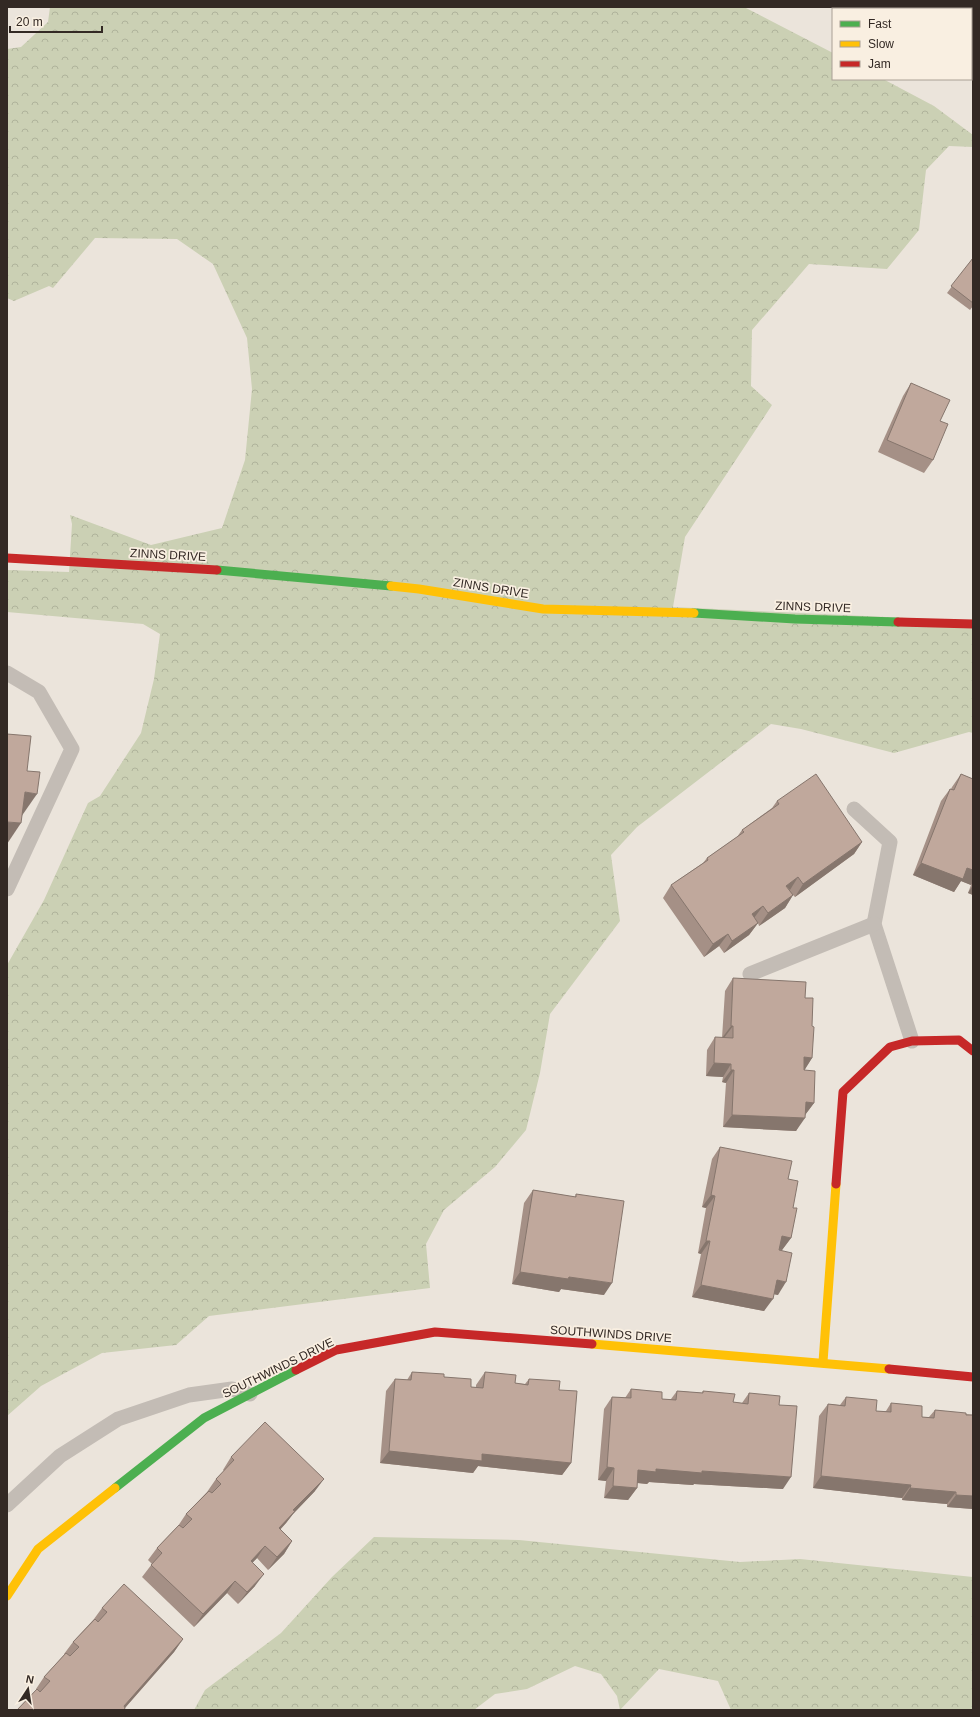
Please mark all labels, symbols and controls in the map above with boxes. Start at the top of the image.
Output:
scale bar [10,8,102,34]
legend [832,8,972,80]
text: 20 m [16,15,43,29]
text: Fast [868,17,892,31]
text: Slow [868,37,894,51]
text: Jam [868,57,891,71]
street label: ZINNS DRIVE [130,546,206,564]
street label: ZINNS DRIVE [452,575,530,601]
street label: ZINNS DRIVE [775,599,851,615]
street label: SOUTHWINDS DRIVE [550,1323,672,1345]
street label: SOUTHWINDS DRIVE [220,1335,336,1401]
north arrow [8,1669,48,1709]
text: N [25,1673,35,1686]

